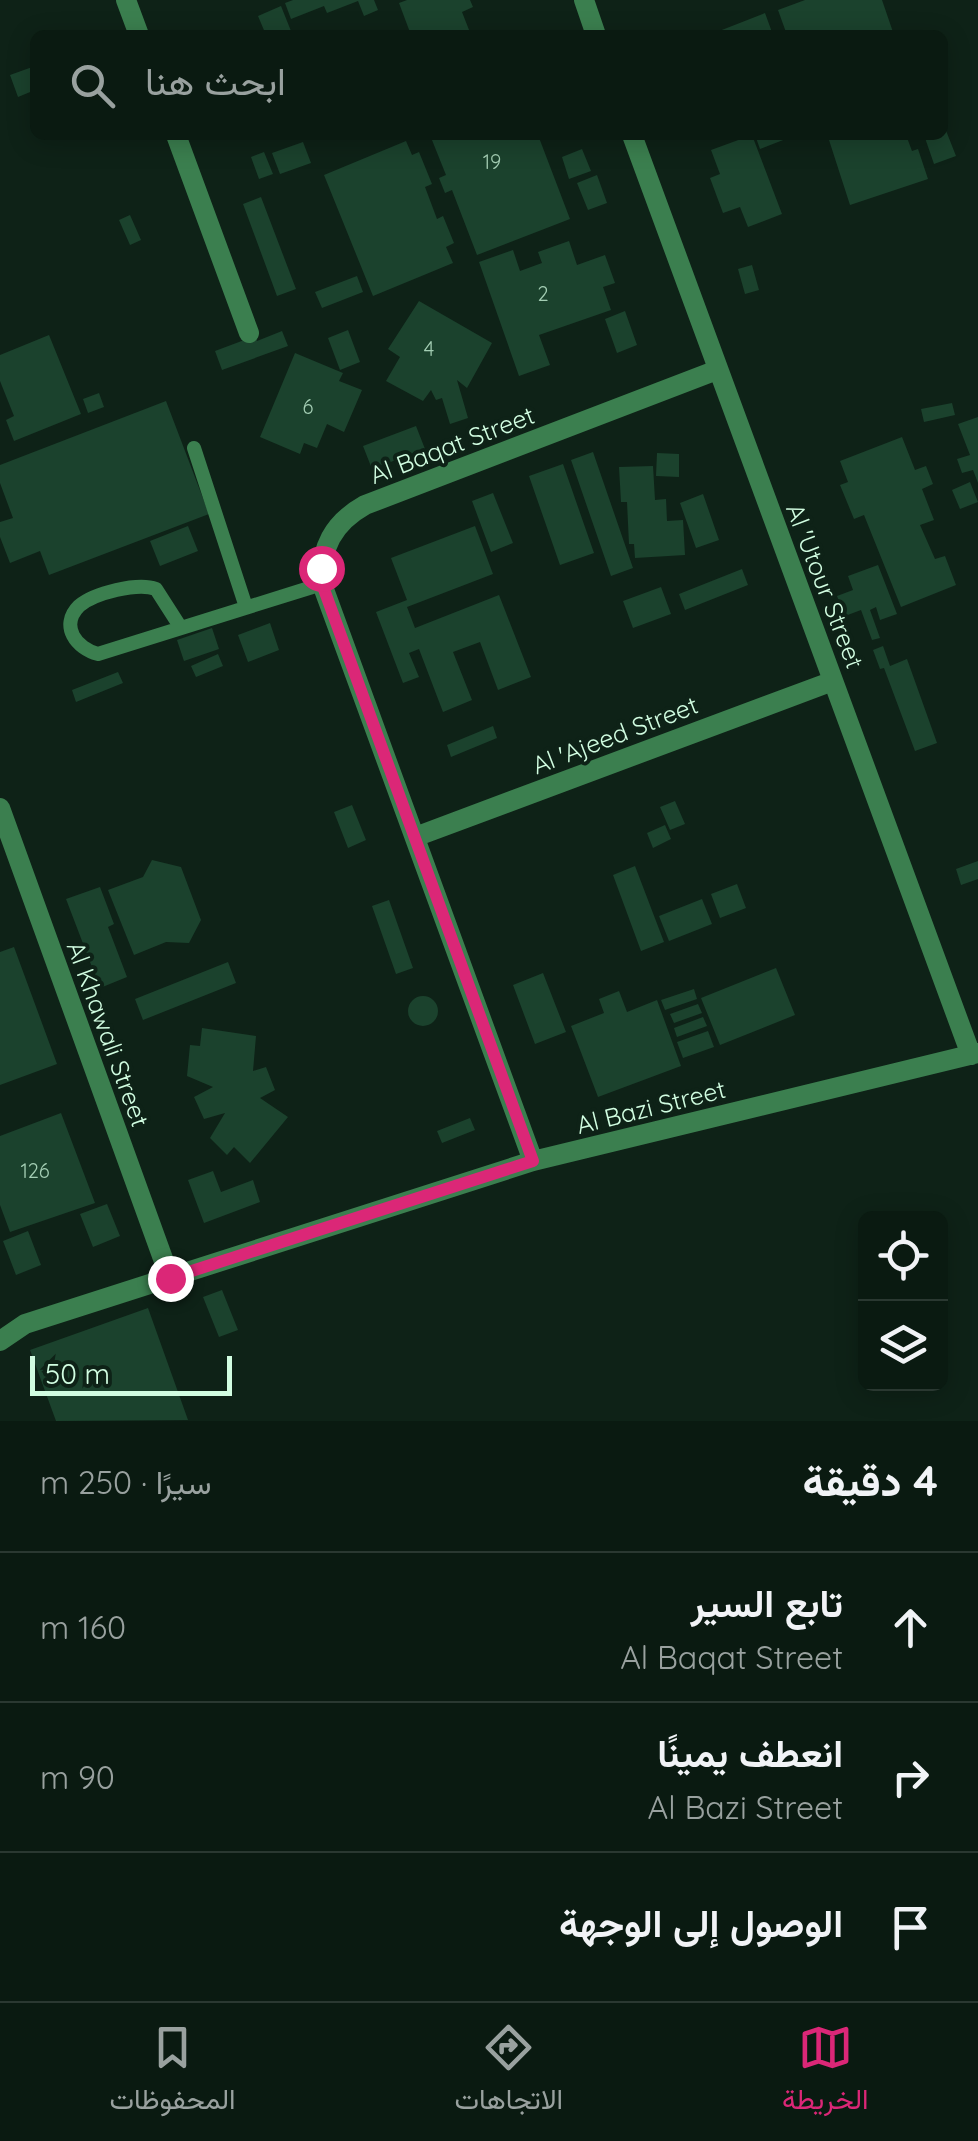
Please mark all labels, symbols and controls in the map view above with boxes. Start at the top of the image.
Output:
search box [30,30,948,140]
text: ابحث هنا [145,57,286,105]
icon: search [65,58,120,113]
house number: 19 [483,149,501,174]
house number: 2 [537,281,549,306]
house number: 4 [424,336,434,361]
house number: 6 [303,394,314,419]
street label: Al Baqat Street [365,399,539,490]
street label: Al 'Utour Street [780,499,871,673]
route start [299,546,345,592]
street label: Al 'Ajeed Street [528,689,702,780]
street label: Al Khawali Street [61,937,156,1131]
street label: Al Bazi Street [573,1073,729,1140]
house number: 126 [20,1158,50,1183]
map controls [858,1211,948,1391]
button: locate [858,1211,948,1301]
route end [148,1256,194,1302]
button: layers [858,1301,948,1391]
scale bar [30,1351,232,1396]
text: 50 m [45,1356,110,1391]
text: 4 دقيقة [803,1454,938,1507]
text: سيرًا · 250 m [40,1462,211,1502]
text: تابع السير [691,1579,843,1627]
icon: ahead [883,1600,938,1655]
text: 160 m [40,1607,126,1647]
text: Al Baqat Street [620,1637,843,1677]
text: انعطف يمينًا [657,1729,843,1777]
icon: right [883,1750,938,1805]
text: 90 m [40,1757,115,1797]
text: Al Bazi Street [648,1787,843,1827]
text: الوصول إلى الوجهة [559,1899,843,1947]
icon: arrive [883,1900,938,1955]
tab: المحفوظات [109,2020,236,2124]
tab: الاتجاهات [454,2020,563,2124]
tab: الخريطة [782,2020,869,2124]

